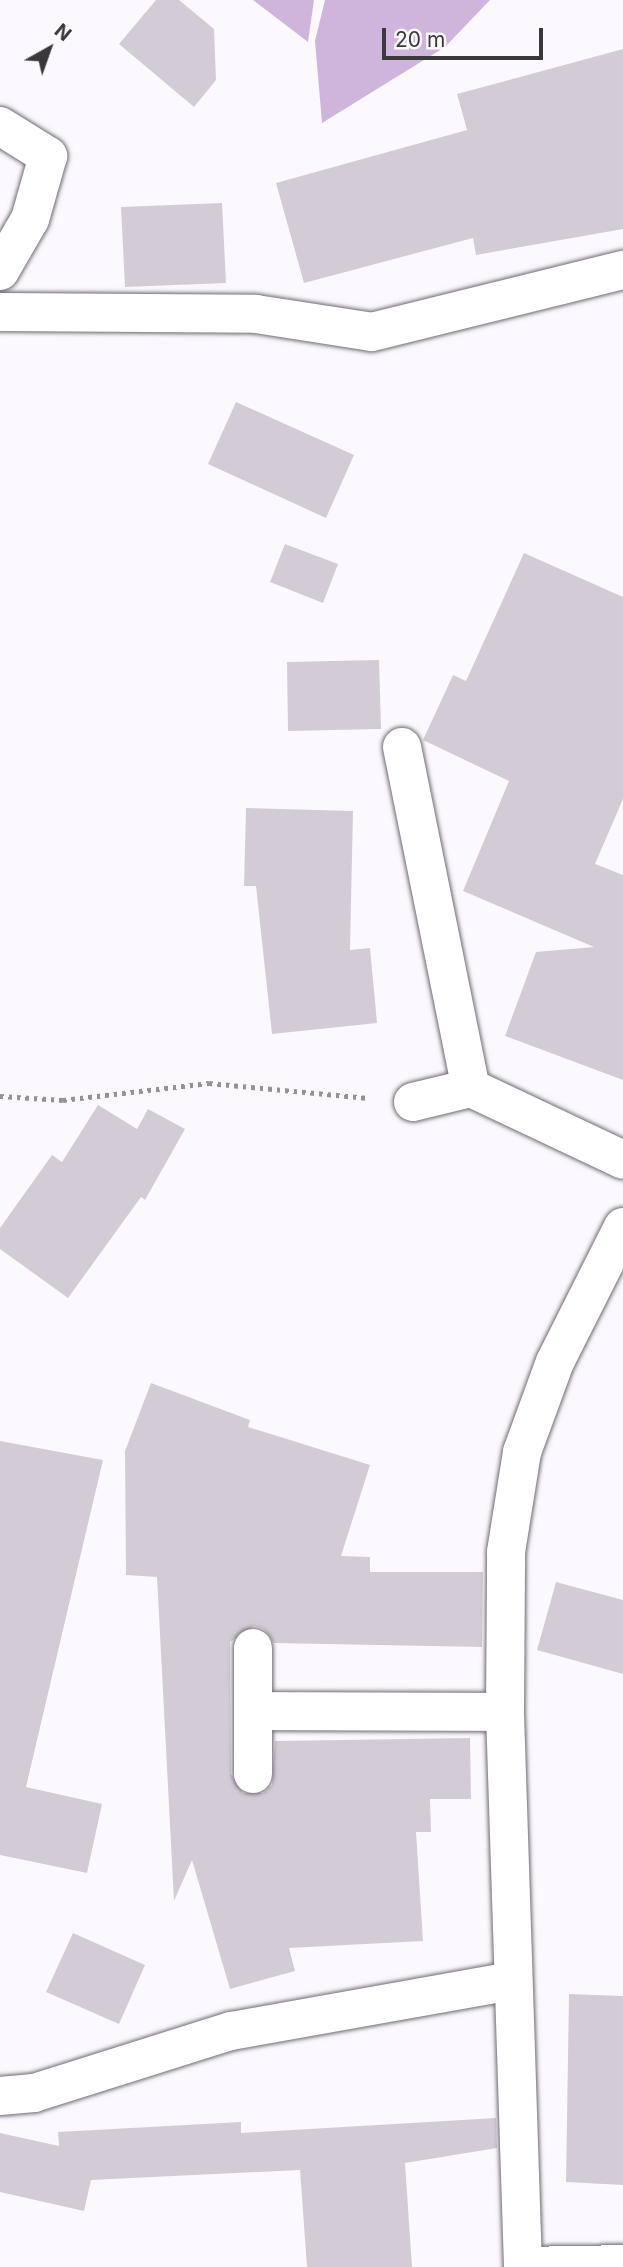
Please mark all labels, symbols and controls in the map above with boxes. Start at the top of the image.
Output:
north arrow [14,14,84,84]
scale bar [385,14,546,58]
text: N [50,19,76,46]
text: 20 m [395,27,445,52]

